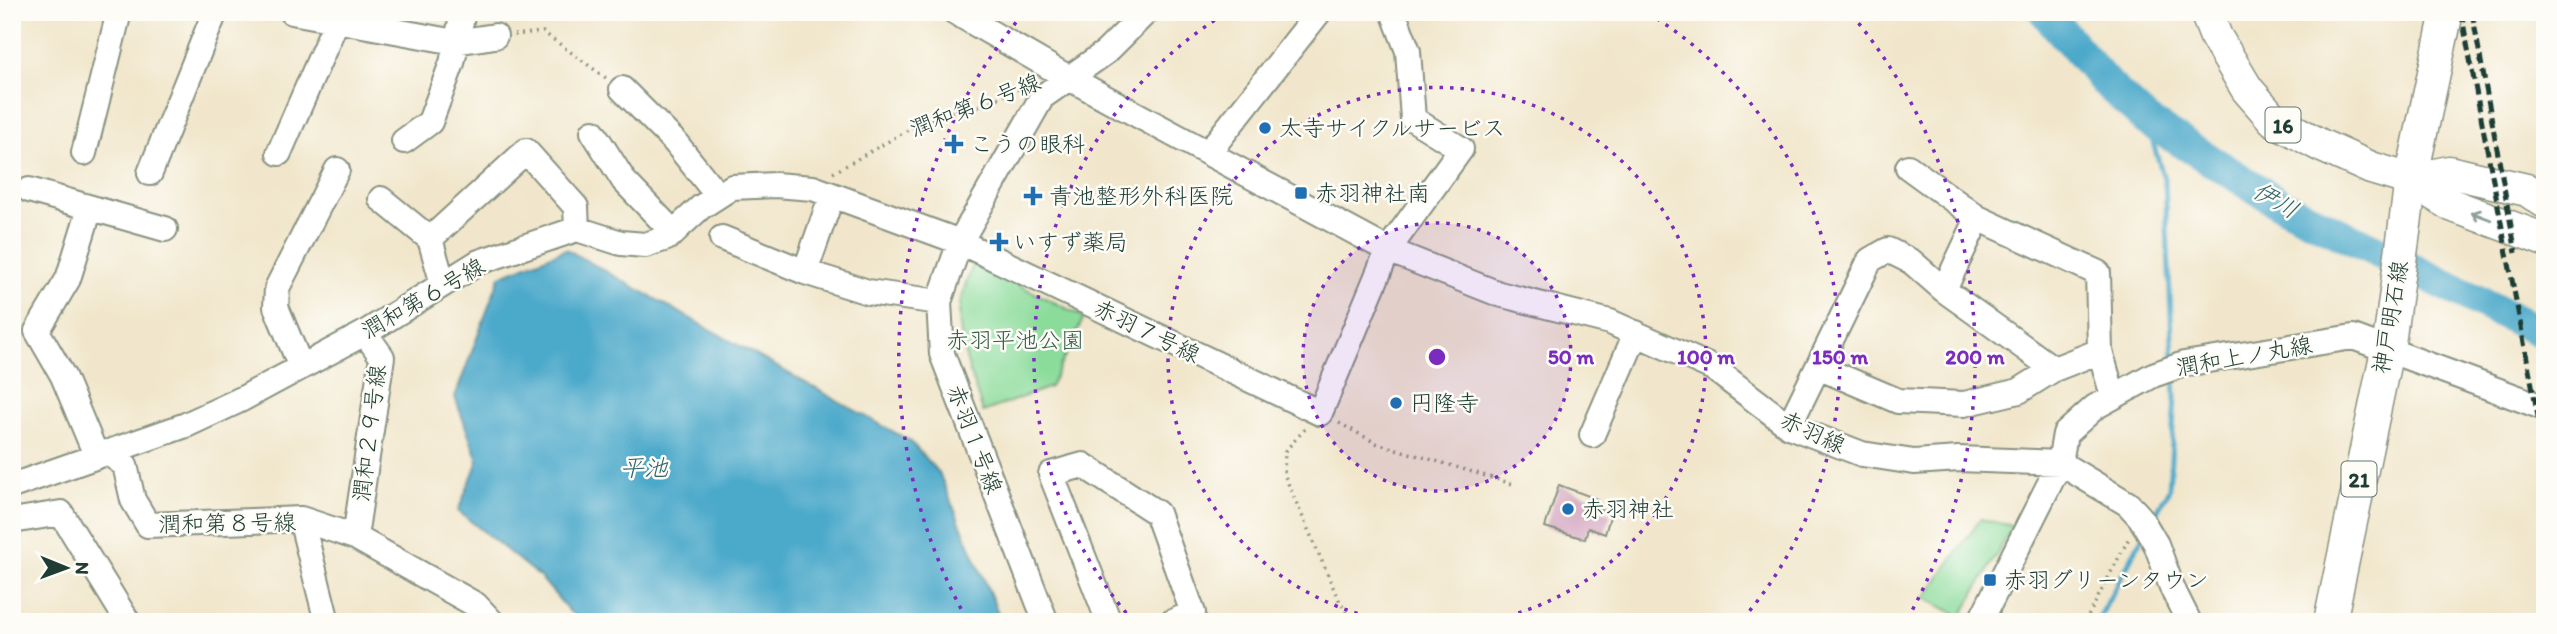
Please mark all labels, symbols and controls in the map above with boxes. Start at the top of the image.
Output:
street label: 潤和第６号線 [906,67,1044,143]
road number: 16 [2266,108,2300,142]
place label: 太寺サイクルサービス [1279,114,1505,142]
marker: 太寺サイクルサービス [1257,120,1273,136]
place label: こうの眼科 [970,130,1085,158]
marker: こうの眼科 [944,134,964,154]
water label: 伊川 [2248,175,2304,225]
place label: 赤羽神社南 [1315,179,1430,207]
place label: 青池整形外科医院 [1049,182,1233,210]
marker: 赤羽神社南 [1293,185,1309,201]
marker: 青池整形外科医院 [1023,186,1043,206]
one-way arrow [2470,209,2492,221]
place label: いすず薬局 [1013,228,1128,256]
marker: いすず薬局 [991,234,1007,250]
street label: 潤和第６号線 [356,251,490,345]
street label: 神戸明石線 [2366,258,2414,376]
street label: 赤羽７号線 [1089,293,1205,369]
park label: 赤羽平池公園 [946,326,1084,354]
street label: 潤和上ノ丸線 [2174,330,2314,382]
text: 50 m [1548,344,1595,369]
text: 100 m [1677,344,1735,369]
text: 150 m [1812,344,1868,369]
text: 200 m [1945,344,2005,369]
centre of rings [1425,345,1449,369]
street label: 潤和２９号線 [347,363,391,503]
street label: 赤羽１号線 [941,380,1009,498]
place label: 円隆寺 [1410,389,1479,417]
marker: 円隆寺 [1388,395,1404,411]
street label: 赤羽線 [1776,405,1850,459]
water label: 平池 [620,453,669,482]
road number: 21 [2342,462,2376,496]
place label: 赤羽神社 [1582,495,1674,523]
marker: 赤羽神社 [1560,501,1576,517]
street label: 潤和第８号線 [158,508,296,538]
north arrow [32,532,102,602]
text: N [71,562,94,575]
place label: 赤羽グリーンタウン [2004,566,2209,594]
marker: 赤羽グリーンタウン [1982,572,1998,588]

